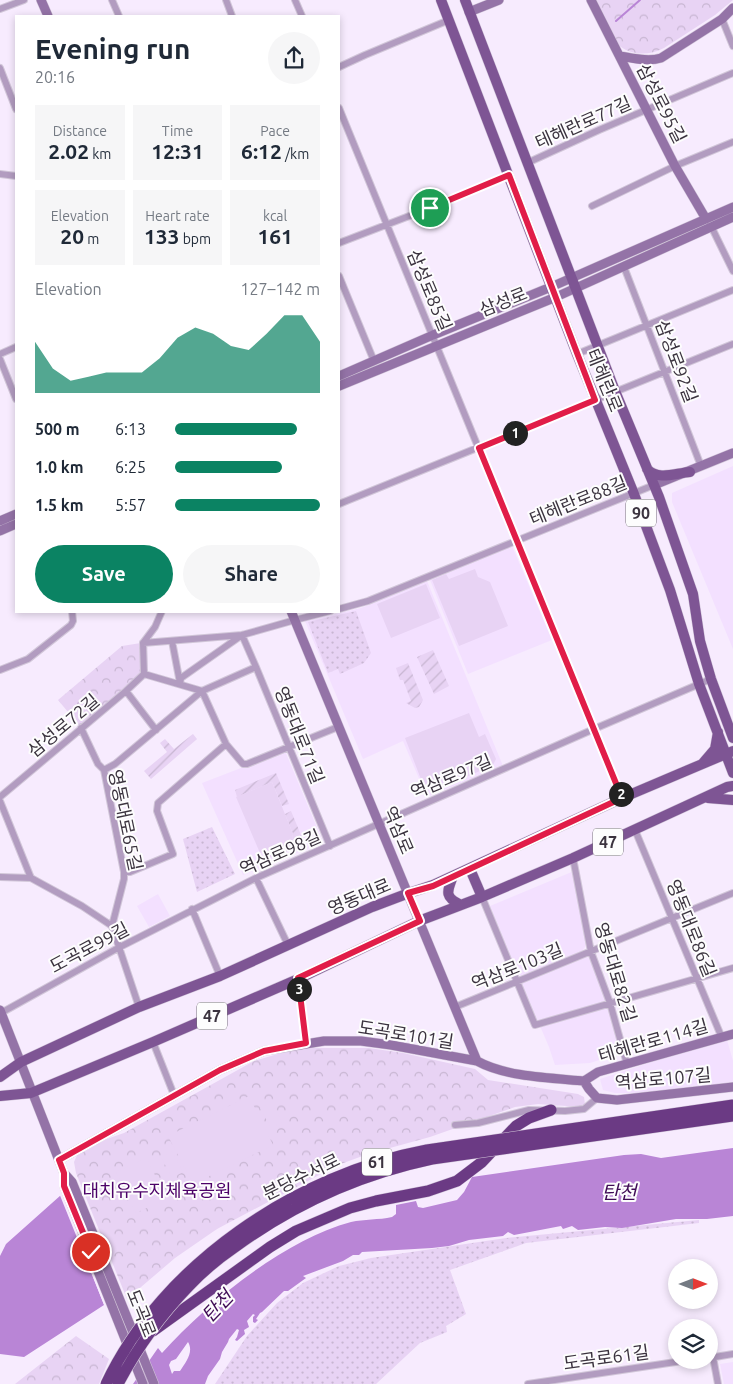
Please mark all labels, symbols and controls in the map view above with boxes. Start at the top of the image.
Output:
button: share [268,32,320,84]
text: Evening run [35,33,190,64]
street label: 삼성로95길 [633,60,691,146]
text: 20:16 [35,68,75,86]
street label: 테헤란로77길 [532,92,634,152]
text: Distance [53,123,107,139]
text: Time [162,123,193,139]
text: Pace [260,123,290,139]
text: 2.02 [48,139,89,163]
text: 12:31 [151,139,204,163]
text: 6:12 [241,139,282,163]
text: km [89,146,111,162]
text: /km [282,146,309,162]
pin [409,187,451,229]
icon: arrive [416,194,444,222]
text: Elevation [51,208,109,224]
text: Heart rate [145,208,210,224]
text: kcal [263,208,287,224]
text: 20 [60,224,84,248]
text: 133 [144,224,179,248]
text: 161 [257,224,293,248]
text: m [84,231,99,247]
text: bpm [179,231,211,247]
street label: 삼성로85길 [404,246,456,334]
text: Elevation [35,280,102,298]
text: 127–142 m [240,280,320,298]
street label: 삼성로 [476,282,530,320]
street label: 삼성로92길 [652,317,702,405]
street label: 테헤란로 [583,346,627,414]
text: 500 m [35,420,80,438]
text: 6:13 [115,420,146,438]
pin: 1 [502,420,528,446]
text: 1 [512,425,519,441]
text: 1.0 km [35,458,84,476]
text: 6:25 [115,458,146,476]
street label: 테헤란로88길 [526,471,630,529]
text: 1.5 km [35,496,84,514]
text: 5:57 [115,496,146,514]
road number: 90 [626,499,656,526]
button: Save [35,545,173,603]
button: Share [183,545,320,603]
street label: 영동대로71길 [271,683,329,787]
street label: 삼성로72길 [23,690,103,760]
street label: 역삼로97길 [407,750,495,802]
street label: 영동대로65길 [105,767,147,873]
pin: 2 [608,782,634,806]
text: 2 [618,786,625,802]
street label: 역삼로 [380,803,418,857]
street label: 역삼로98길 [236,825,324,879]
road number: 47 [593,829,623,856]
street label: 영동대로 [325,874,393,918]
street label: 영동대로86길 [663,876,721,980]
street label: 도곡로99길 [46,918,132,976]
street label: 영동대로82길 [591,920,641,1024]
street label: 역삼로103길 [468,939,566,993]
pin: 3 [286,976,312,1002]
text: 3 [296,981,303,997]
road number: 47 [197,1002,227,1030]
street label: 테헤란로114길 [596,1015,710,1065]
street label: 도곡로101길 [357,1017,455,1051]
street label: 역삼로107길 [614,1064,712,1092]
road number: 61 [362,1148,392,1176]
street label: 분당수서로 [259,1149,343,1203]
park label: 대치유수지체육공원 [82,1180,232,1200]
water label: 탄천 [602,1181,638,1203]
pin [70,1231,112,1273]
icon: check [77,1238,105,1266]
north arrow [668,1259,718,1309]
map controls [668,1259,718,1369]
water label: 탄천 [197,1285,238,1326]
street label: 도곡로 [123,1286,161,1340]
button: layers [668,1319,718,1369]
street label: 도곡로61길 [562,1341,650,1373]

